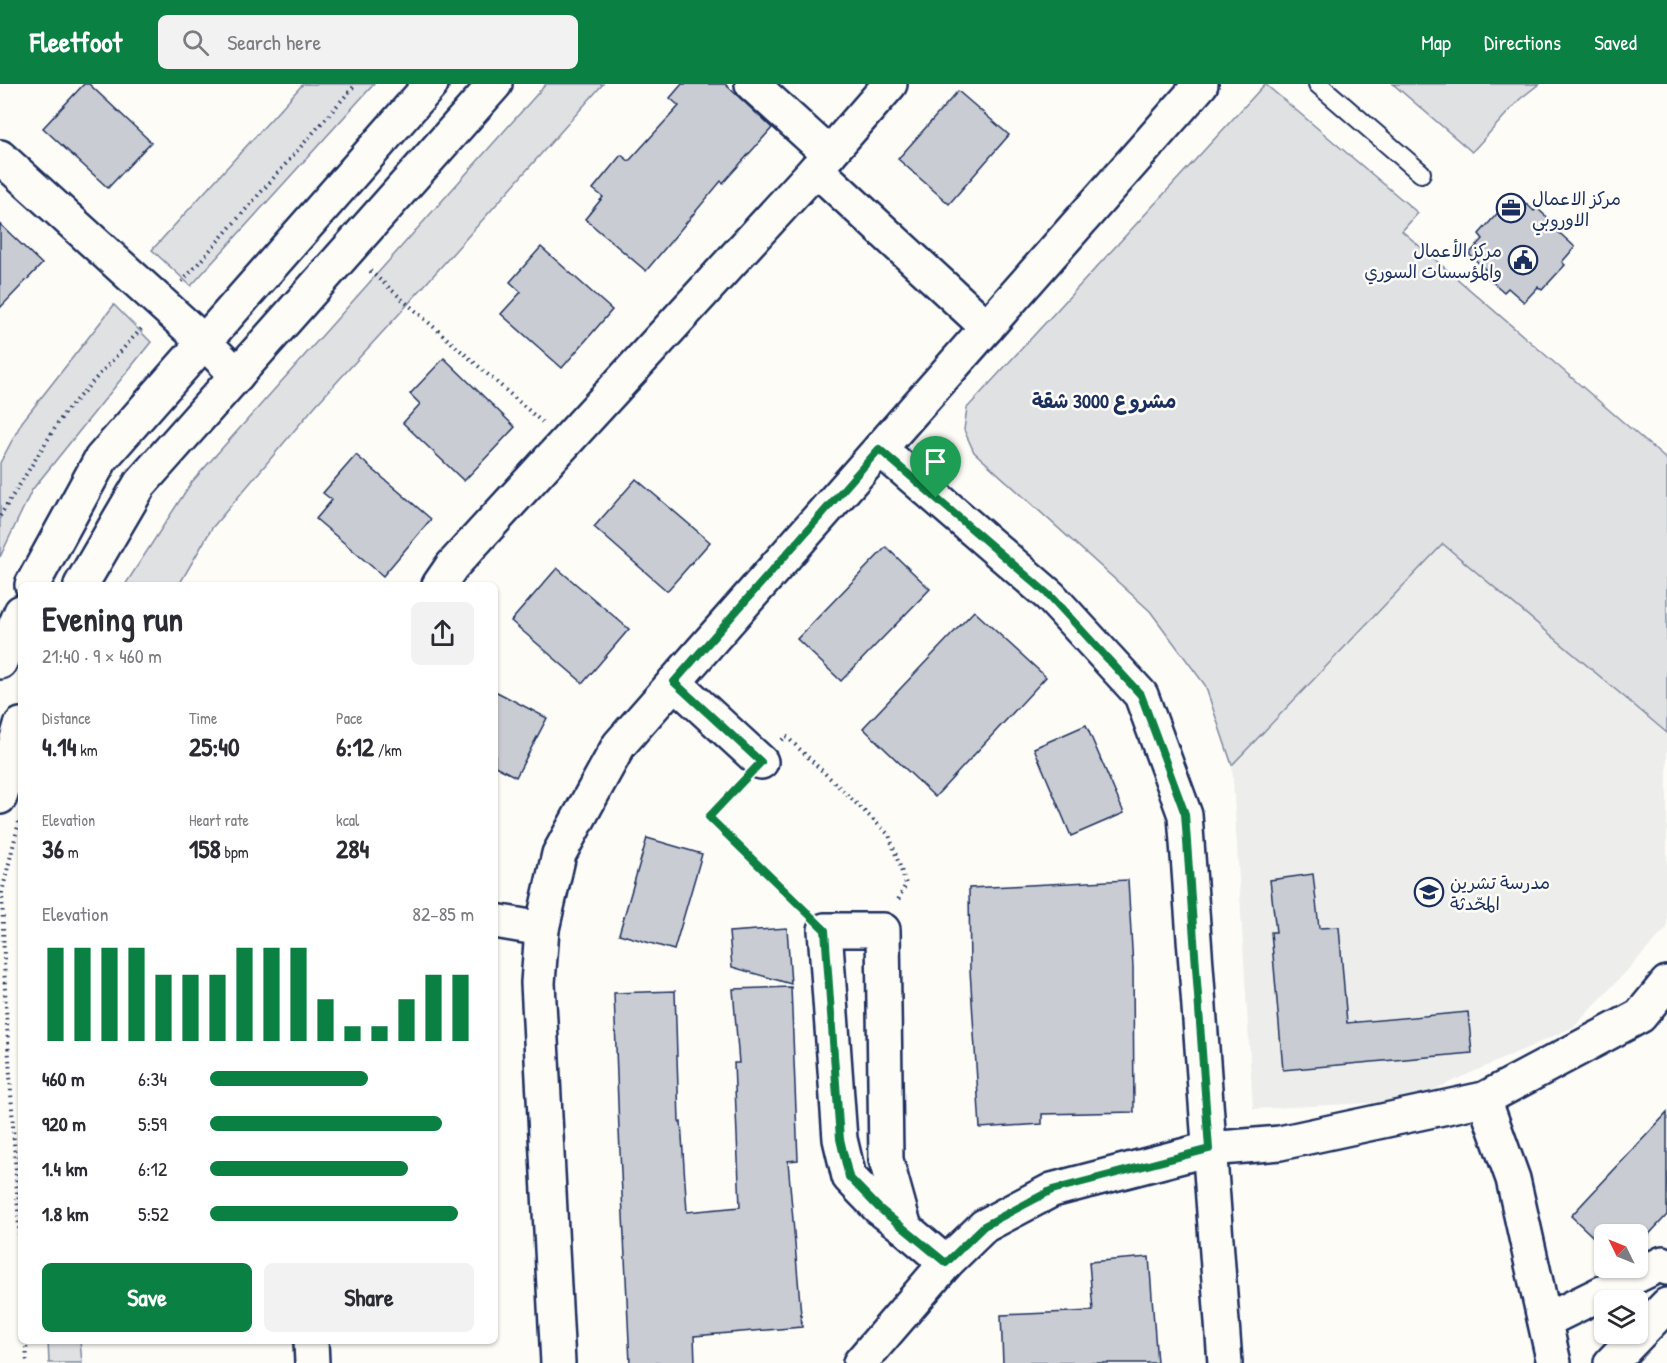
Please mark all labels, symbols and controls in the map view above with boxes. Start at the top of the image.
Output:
search box [158,15,578,69]
text: Fleetfoot [30,23,122,61]
icon: search [179,26,212,59]
text: Search here [227,27,321,57]
text: Map [1421,28,1451,57]
text: Directions [1484,28,1561,57]
text: Saved [1594,28,1637,57]
place label: مركز الاعمال الاوروبي [1532,186,1621,236]
office icon: مركز الاعمال الاوروبي [1495,192,1527,224]
place label: مركز الأعمال والمؤسسات السوري [1364,238,1502,285]
public building icon: مركز الأعمال والمؤسسات السوري [1507,244,1539,276]
district label: مشروع 3000 شقة [1032,387,1176,415]
pin [910,436,961,498]
icon: arrive [919,445,952,478]
text: Evening run [42,597,183,641]
button: share [411,602,474,665]
text: 21:40 · 9 × 460 m [42,642,162,669]
text: Distance [42,707,91,729]
text: Time [189,707,217,729]
text: Pace [336,707,363,729]
text: 4.14 [42,729,77,764]
text: 25:40 [189,729,240,764]
text: 6:12 [336,729,374,764]
text: km [77,739,98,761]
text: /km [374,739,402,761]
text: Elevation [42,809,95,831]
text: Heart rate [189,809,249,831]
text: kcal [336,809,359,831]
text: 36 [42,831,64,866]
text: 158 [189,831,221,866]
text: 284 [336,831,369,866]
text: m [64,841,79,863]
text: bpm [221,841,249,863]
place label: مدرسة تشرين المحّدثة [1450,870,1550,916]
school or university icon: مدرسة تشرين المحّدثة [1413,876,1445,908]
text: Elevation [42,900,108,927]
text: 82–85 m [412,900,474,927]
text: 460 m [42,1065,85,1092]
text: 6:34 [138,1065,167,1092]
text: 920 m [42,1110,86,1137]
text: 5:59 [138,1110,167,1137]
text: 1.4 km [42,1155,88,1182]
text: 6:12 [138,1155,167,1182]
text: 1.8 km [42,1200,89,1227]
text: 5:52 [138,1200,169,1227]
north arrow [1594,1224,1648,1278]
map controls [1594,1224,1648,1344]
button: Save [42,1263,252,1332]
button: Share [264,1263,474,1332]
button: layers [1594,1290,1648,1344]

